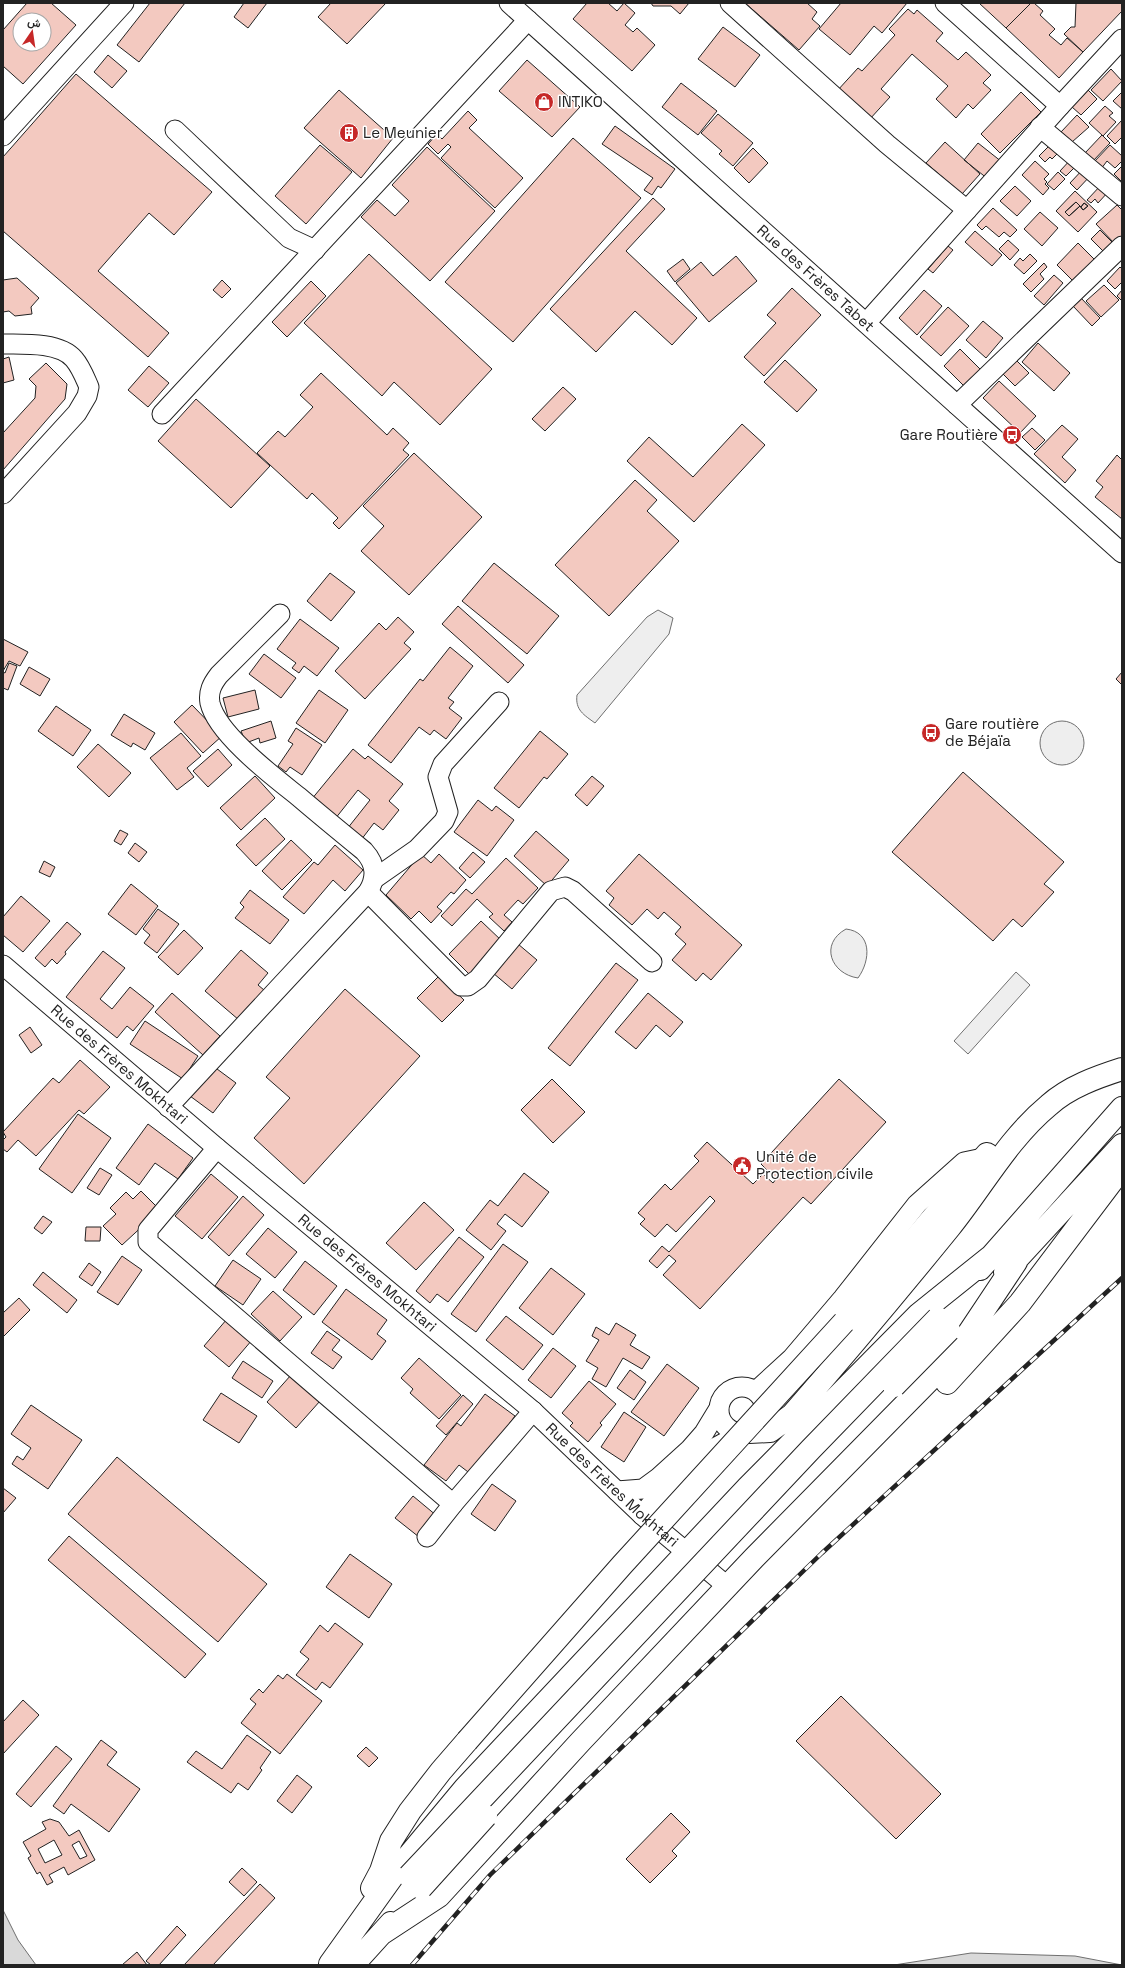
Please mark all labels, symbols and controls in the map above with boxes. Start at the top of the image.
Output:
north arrow [12,12,52,52]
text: ش [26,14,42,31]
shop icon: INTIKO [533,91,555,113]
place label: INTIKO [558,92,603,111]
building icon: Le Meunier [338,122,360,144]
place label: Le Meunier [363,123,443,142]
street label: Rue des Frères Tabet [753,220,879,335]
bus stop icon: Gare Routière [1001,424,1023,446]
place label: Gare Routière [900,425,998,444]
place label: Gare routière de Béjaïa [945,714,1039,750]
bus stop icon: Gare routière de Béjaïa [920,722,942,744]
street label: Rue des Frères Mokhtari [47,1000,192,1128]
place label: Unité de Protection civile [756,1147,874,1183]
public building icon: Unité de Protection civile [731,1155,753,1177]
street label: Rue des Frères Mokhtari [294,1210,441,1336]
street label: Rue des Frères Mokhtari [542,1418,683,1551]

